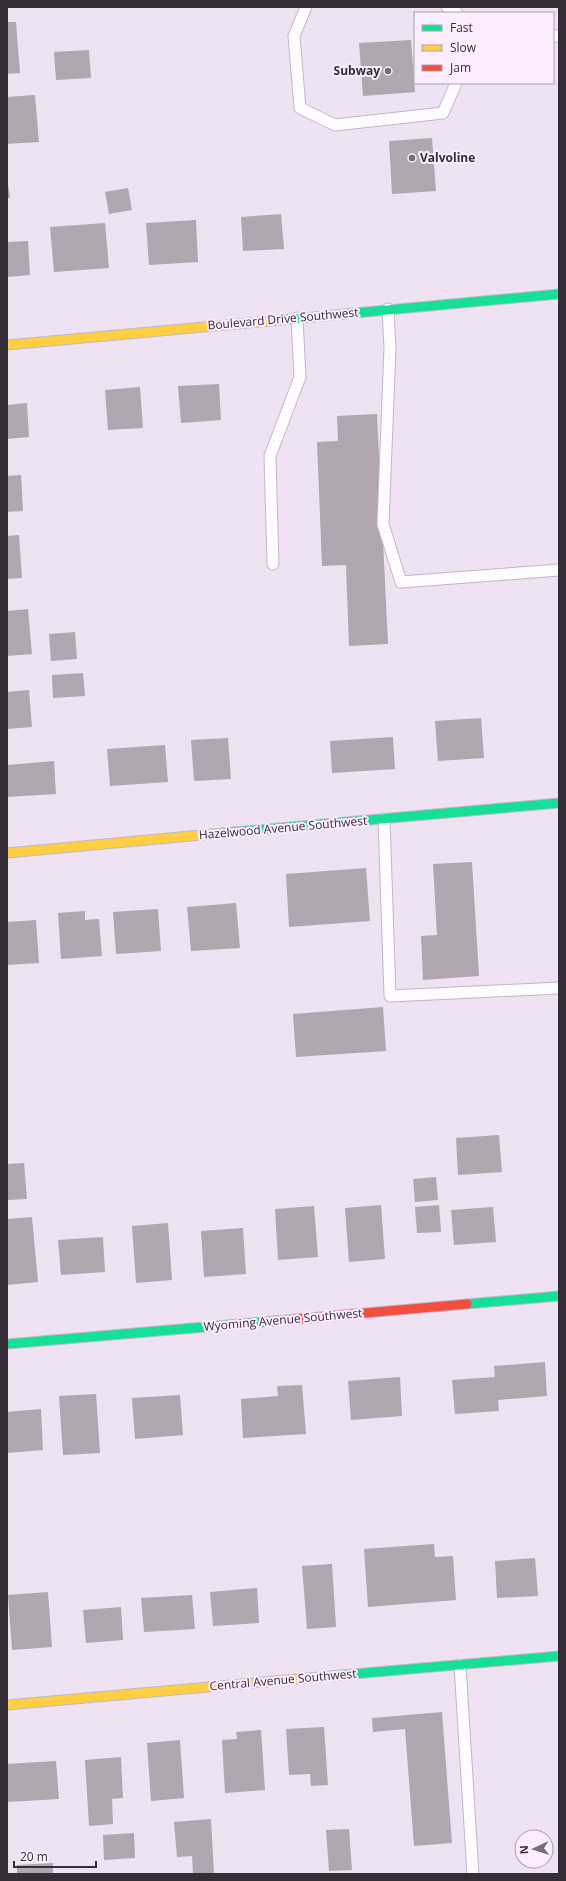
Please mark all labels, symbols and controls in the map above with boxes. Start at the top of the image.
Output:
legend [414,12,554,84]
text: Fast [450,19,473,36]
text: Slow [450,39,477,56]
text: Jam [449,59,471,76]
place label: Subway [334,62,380,79]
marker: Subway [383,66,393,76]
place label: Valvoline [420,149,475,166]
marker: Valvoline [407,153,417,163]
street label: Boulevard Drive Southwest [207,303,359,334]
street label: Hazelwood Avenue Southwest [198,812,368,843]
street label: Wyoming Avenue Southwest [203,1304,363,1335]
street label: Central Avenue Southwest [209,1665,357,1694]
north arrow [514,1829,554,1869]
scale bar [14,1843,96,1869]
text: N [516,1845,531,1855]
text: 20 m [20,1848,48,1865]

